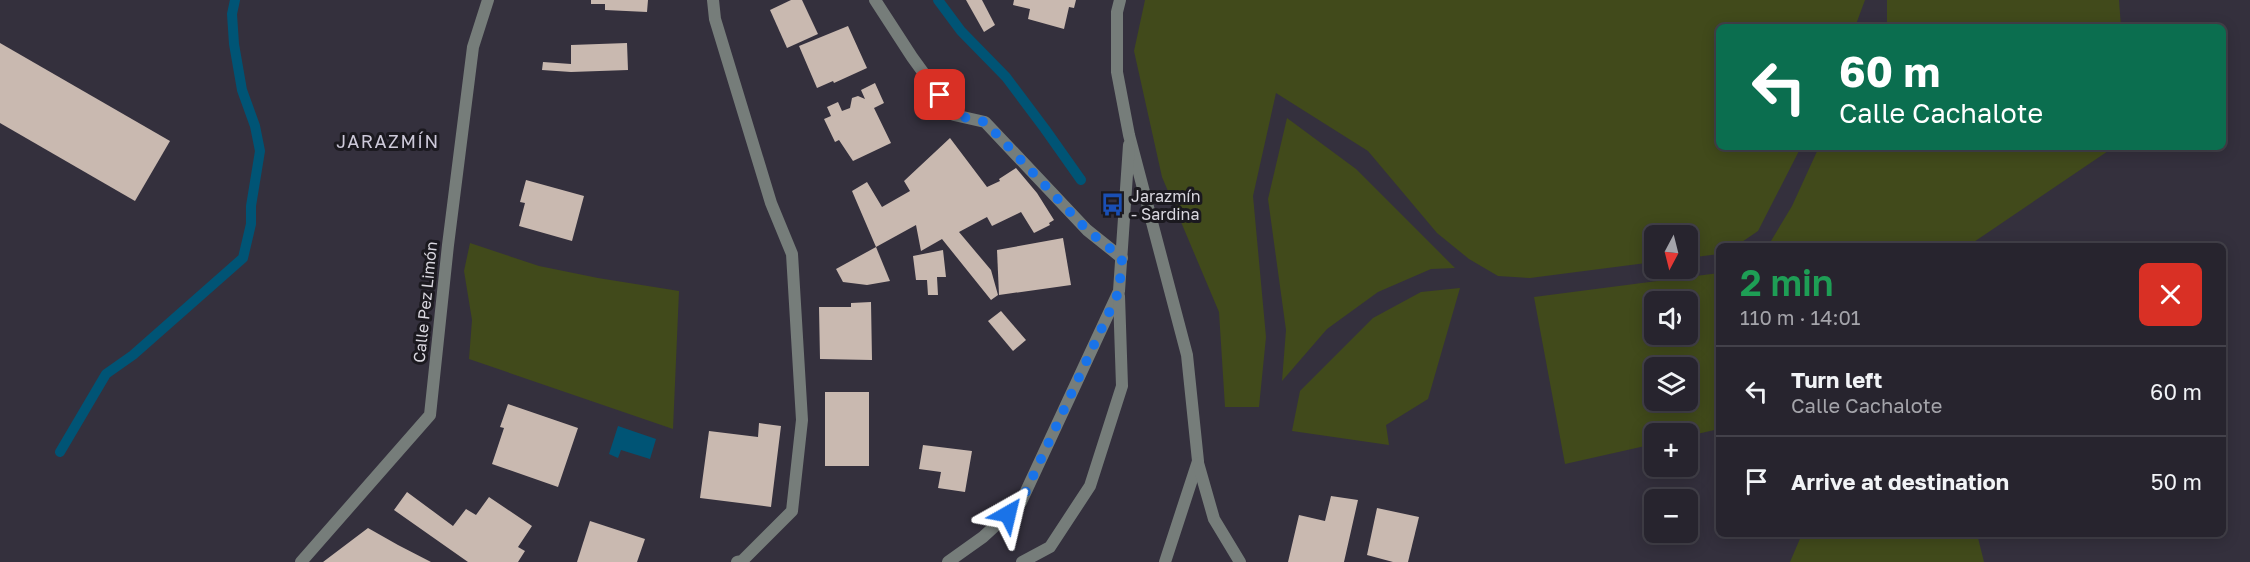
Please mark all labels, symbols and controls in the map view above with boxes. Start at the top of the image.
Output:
text: 60 m [1839,46,1940,96]
icon: left [1740,48,1818,126]
pin [914,69,965,120]
icon: arrive [923,78,956,111]
text: Calle Cachalote [1839,97,2043,129]
district label: JARAZMÍN [336,130,440,152]
place label: Jarazmín - Sardina [1131,186,1201,224]
bus stop icon: Jarazmín - Sardina [1100,192,1126,218]
north arrow [1644,225,1698,279]
map controls [1644,225,1698,543]
street label: Calle Pez Limón [409,240,441,364]
text: 2 min [1740,261,1834,304]
button: close [2139,263,2202,326]
button: sound [1644,291,1698,345]
text: 110 m · 14:01 [1740,305,1861,329]
button: layers [1644,357,1698,411]
text: Turn left [1791,366,1882,393]
icon: left [1740,375,1773,408]
text: 60 m [2150,378,2202,405]
text: Calle Cachalote [1791,393,1942,417]
button: + [1644,423,1698,477]
icon: arrive [1740,465,1773,498]
text: Arrive at destination [1791,468,2009,495]
text: 50 m [2151,468,2202,495]
position arrow [976,482,1040,546]
button: − [1644,489,1698,543]

